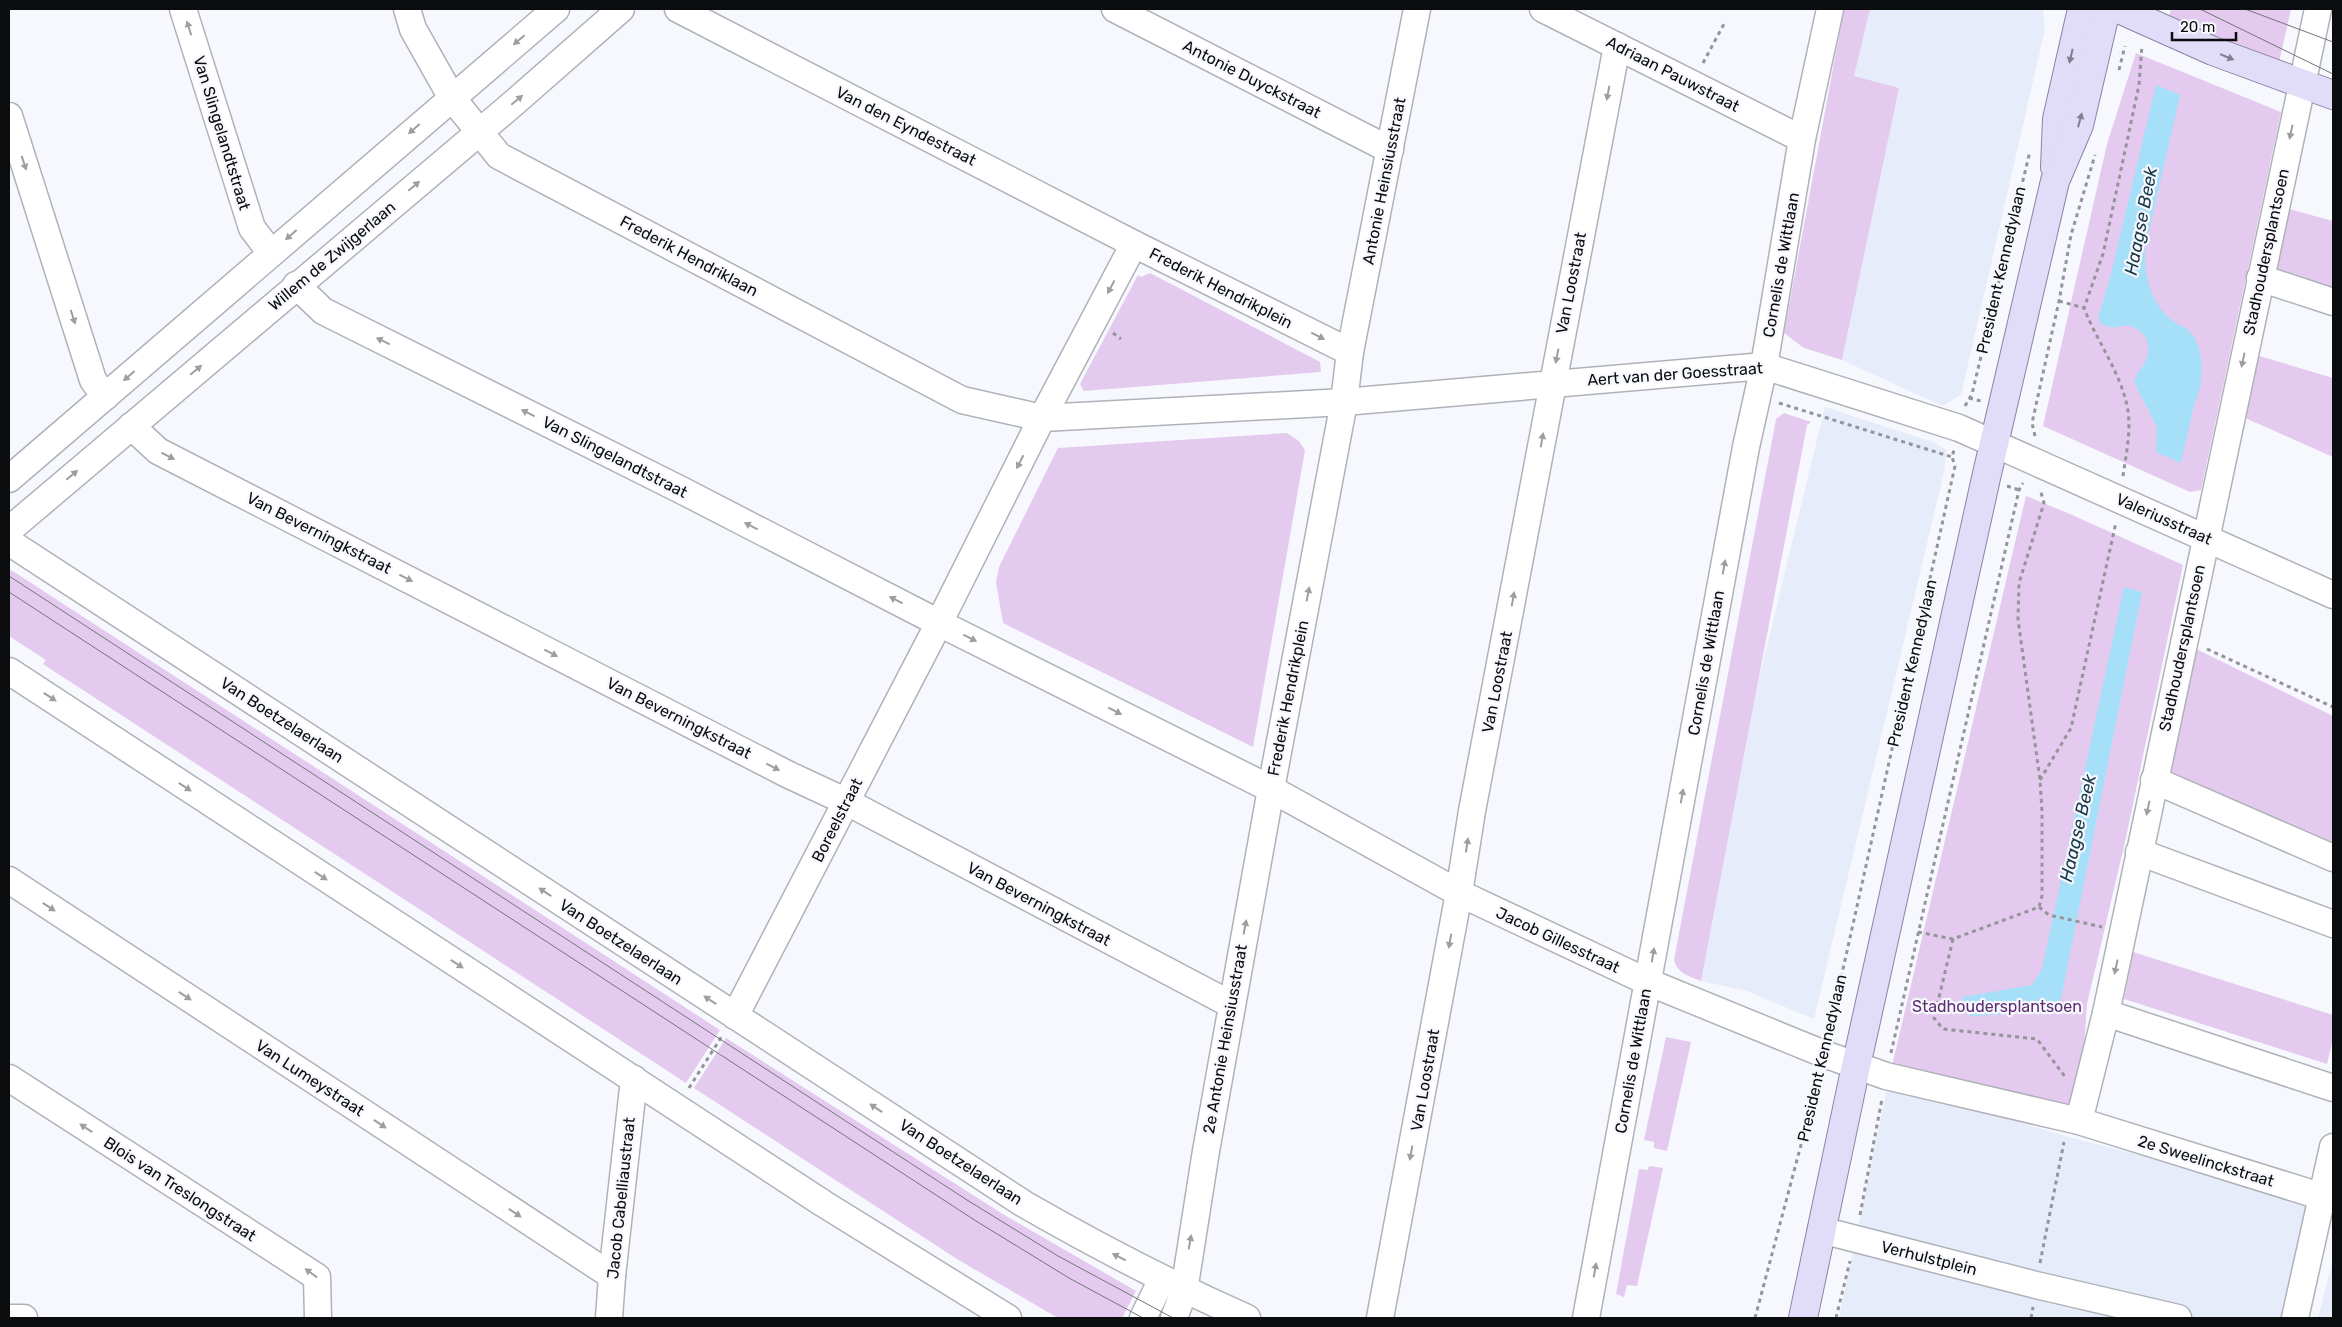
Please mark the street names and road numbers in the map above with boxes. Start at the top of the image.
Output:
street label: Adriaan Pauwstraat [1603,32,1743,116]
street label: Antonie Duyckstraat [1180,36,1324,122]
street label: Van Slingelandtstraat [189,54,255,212]
street label: Van den Eyndestraat [833,82,979,170]
street label: Antonie Heinsiusstraat [1358,96,1410,266]
street label: Stadhoudersplantsoen [2239,167,2293,337]
street label: President Kennedylaan [1972,184,2030,356]
street label: Cornelis de Wittlaan [1759,191,1803,339]
street label: Willem de Zwijgerlaan [265,197,399,315]
street label: Frederik Hendriklaan [617,212,761,300]
street label: Van Loostraat [1552,230,1590,336]
street label: Frederik Hendrikplein [1146,244,1296,332]
street label: Aert van der Goesstraat [1587,358,1763,390]
street label: Van Slingelandtstraat [539,412,691,502]
street label: Van Beverningkstraat [243,488,395,578]
street label: Valeriusstraat [2113,489,2215,549]
street label: Stadhoudersplantsoen [2155,563,2209,733]
street label: President Kennedylaan [1883,577,1941,749]
street label: Cornelis de Wittlaan [1684,589,1728,737]
street label: Frederik Hendrikplein [1264,619,1312,777]
street label: Van Loostraat [1478,629,1516,735]
street label: Van Boetzelaerlaan [217,673,347,767]
street label: Van Beverningkstraat [603,673,755,763]
street label: Boreelstraat [808,775,866,865]
street label: Van Beverningkstraat [964,858,1114,950]
street label: Van Boetzelaerlaan [556,895,686,989]
street label: Jacob Gillesstraat [1493,903,1623,977]
street label: 2e Antonie Heinsiusstraat [1199,943,1251,1135]
street label: President Kennedylaan [1793,972,1851,1144]
street label: Cornelis de Wittlaan [1611,987,1655,1135]
street label: Van Loostraat [1407,1027,1443,1133]
street label: Van Lumeystraat [252,1036,368,1120]
street label: Van Boetzelaerlaan [896,1115,1026,1209]
street label: Jacob Cabelliaustraat [603,1116,639,1280]
street label: 2e Sweelinckstraat [2136,1131,2276,1191]
street label: Blois van Treslongstraat [100,1133,260,1245]
street label: Verhulstplein [1879,1237,1979,1279]

